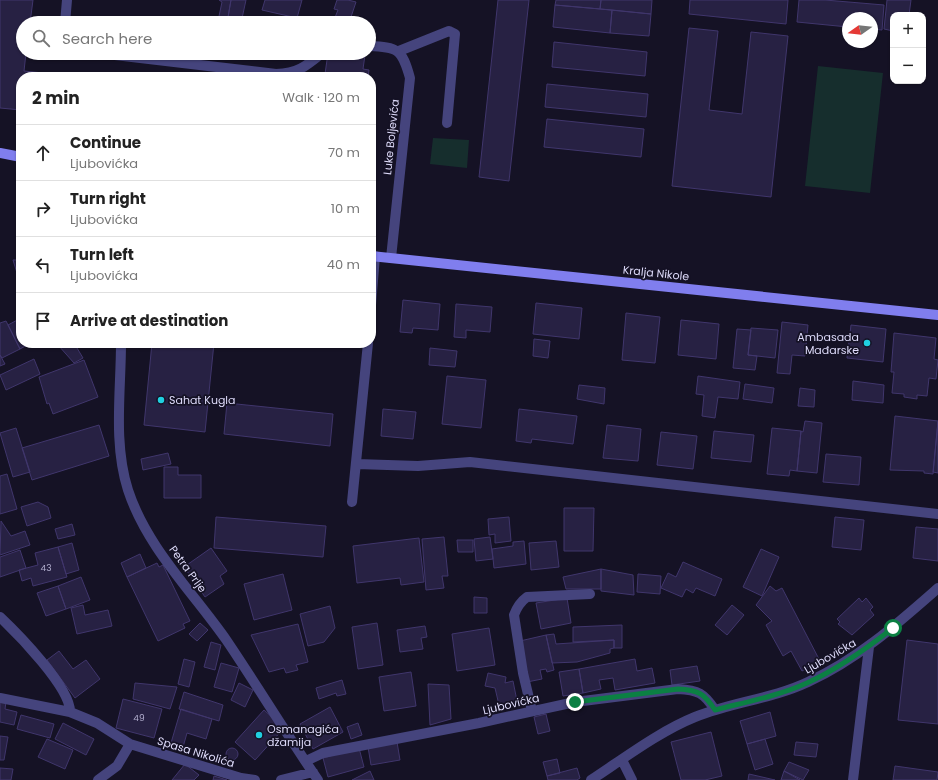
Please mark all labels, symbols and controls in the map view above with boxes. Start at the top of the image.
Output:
north arrow [842,12,878,48]
map controls [890,12,926,84]
button: + [890,12,926,48]
search box [16,16,376,60]
icon: search [30,27,52,49]
text: Search here [62,28,152,49]
button: − [890,48,926,84]
text: 2 min [32,86,80,110]
text: Walk · 120 m [282,88,360,107]
street label: Luke Boljevića [379,98,403,176]
text: Continue [70,132,141,153]
icon: ahead [32,142,54,164]
text: 70 m [328,143,360,162]
text: Ljubovićka [70,154,138,173]
text: Turn right [70,188,146,209]
icon: right [32,198,54,220]
text: 10 m [331,199,360,218]
text: Ljubovićka [70,210,138,229]
text: Turn left [70,244,134,265]
icon: left [32,254,54,276]
text: 40 m [327,255,360,274]
street label: Kralja Nikole [622,262,690,284]
text: Ljubovićka [70,266,138,285]
icon: arrive [32,310,54,332]
text: Arrive at destination [70,310,228,331]
place label: Ambasada Mađarske [797,329,859,358]
marker: Ambasada Mađarske [862,338,872,348]
place label: Sahat Kugla [169,392,236,408]
marker: Sahat Kugla [156,395,166,405]
street label: Petra Prlje [166,542,211,596]
house number: 43 [41,562,51,574]
route start [884,619,902,637]
street label: Ljubovićka [801,635,859,677]
street label: Ljubovićka [481,690,541,718]
route end [566,693,584,711]
house number: 49 [133,712,145,724]
place label: Osmanagića džamija [267,721,339,750]
marker: Osmanagića džamija [254,730,264,740]
street label: Spasa Nikolića [155,733,237,771]

